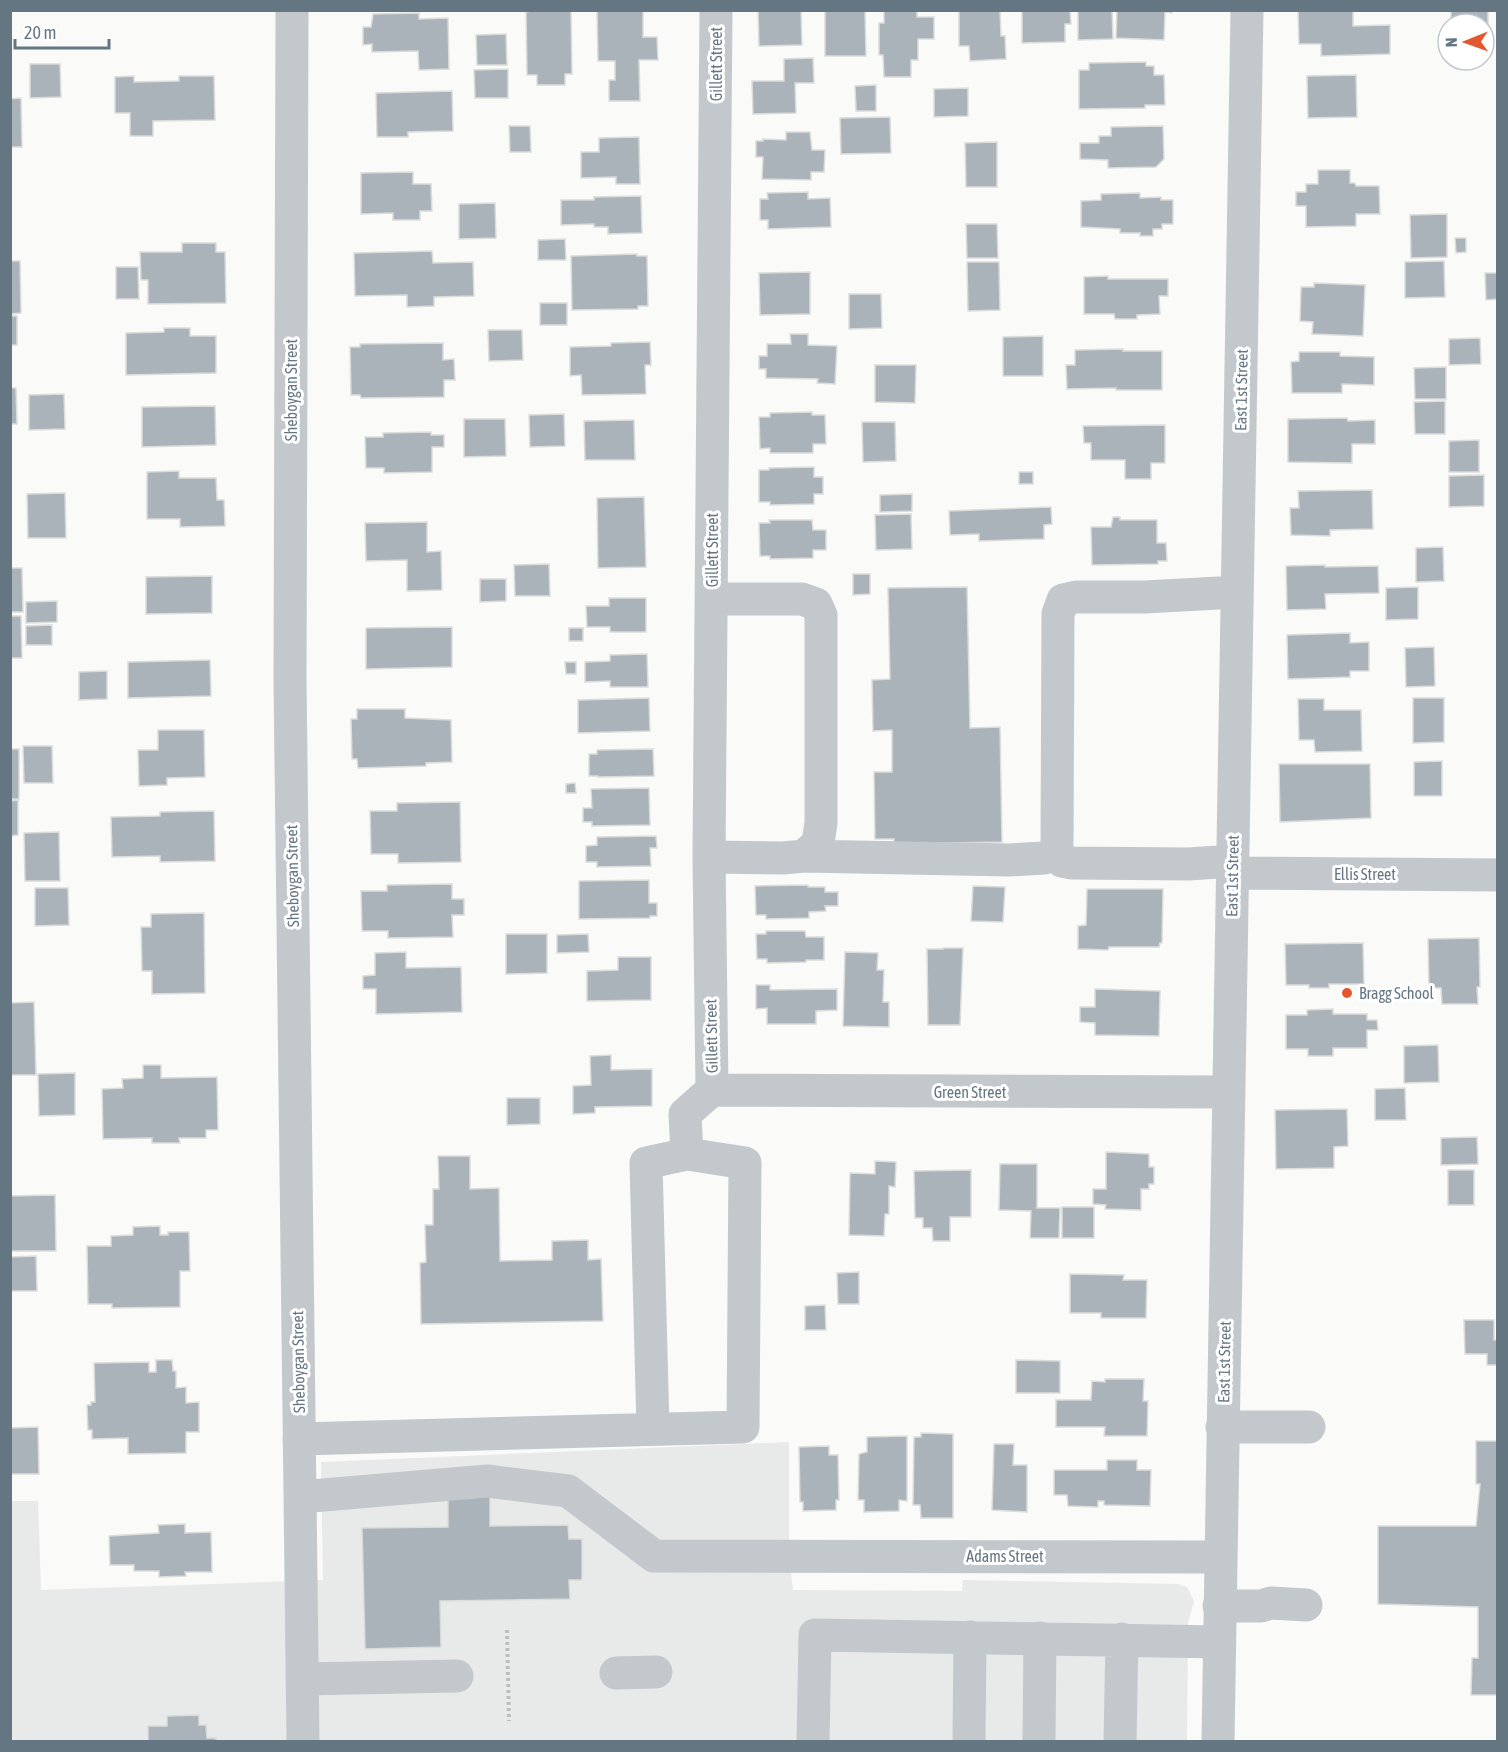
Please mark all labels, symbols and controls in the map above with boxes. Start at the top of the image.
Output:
scale bar [15,12,110,50]
north arrow [1436,12,1496,72]
text: 20 m [24,22,56,43]
street label: Gillett Street [707,26,725,101]
text: N [1442,37,1460,47]
street label: Sheboygan Street [282,338,301,441]
street label: East 1st Street [1231,349,1251,431]
street label: Gillett Street [703,512,721,587]
street label: Sheboygan Street [282,824,303,927]
street label: East 1st Street [1222,835,1242,917]
street label: Ellis Street [1334,865,1396,883]
place label: Bragg School [1359,984,1434,1003]
marker: Bragg School [1340,986,1354,1000]
street label: Gillett Street [701,998,721,1073]
street label: Green Street [934,1083,1007,1101]
street label: Sheboygan Street [288,1310,309,1413]
street label: East 1st Street [1214,1321,1234,1403]
street label: Adams Street [966,1547,1044,1565]

